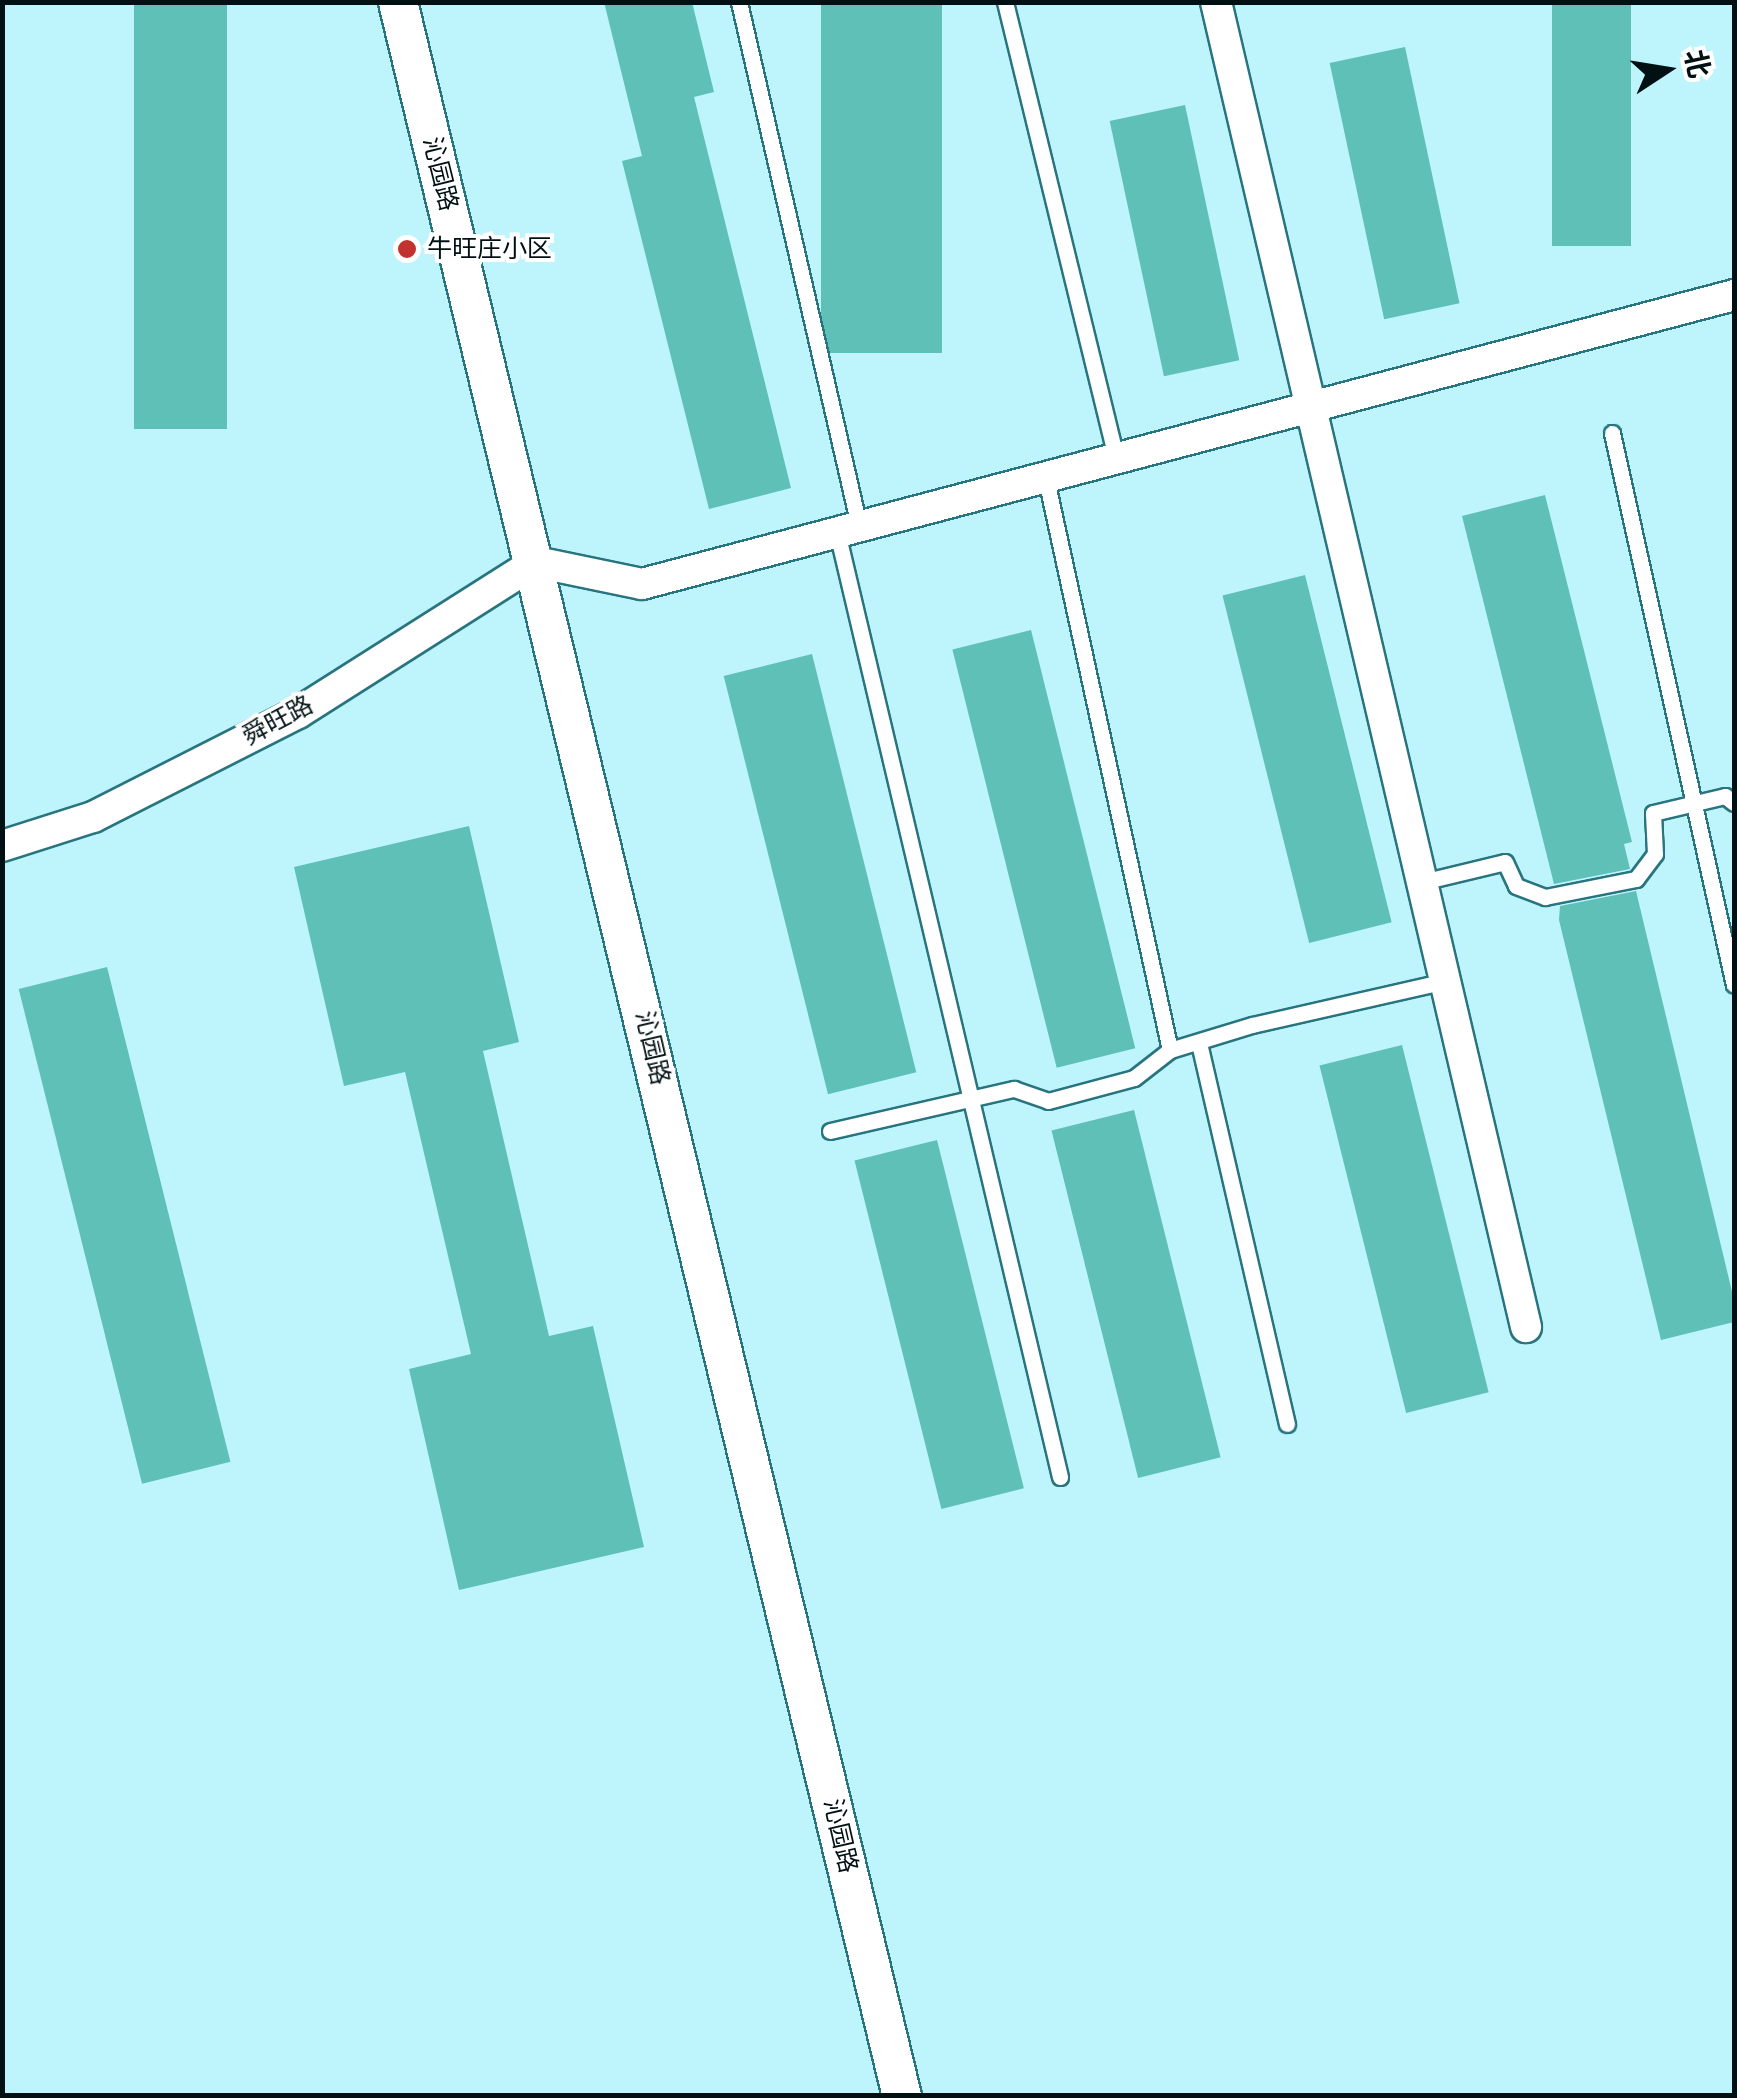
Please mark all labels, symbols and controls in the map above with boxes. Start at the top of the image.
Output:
north arrow [1617,20,1717,120]
text: 北 [1676,46,1718,81]
street label: 沁园路 [416,134,464,214]
place label: 牛旺庄小区 [427,234,552,264]
marker: 牛旺庄小区 [396,238,418,260]
street label: 舜旺路 [238,690,318,752]
street label: 沁园路 [629,1008,675,1088]
street label: 沁园路 [817,1796,863,1876]

